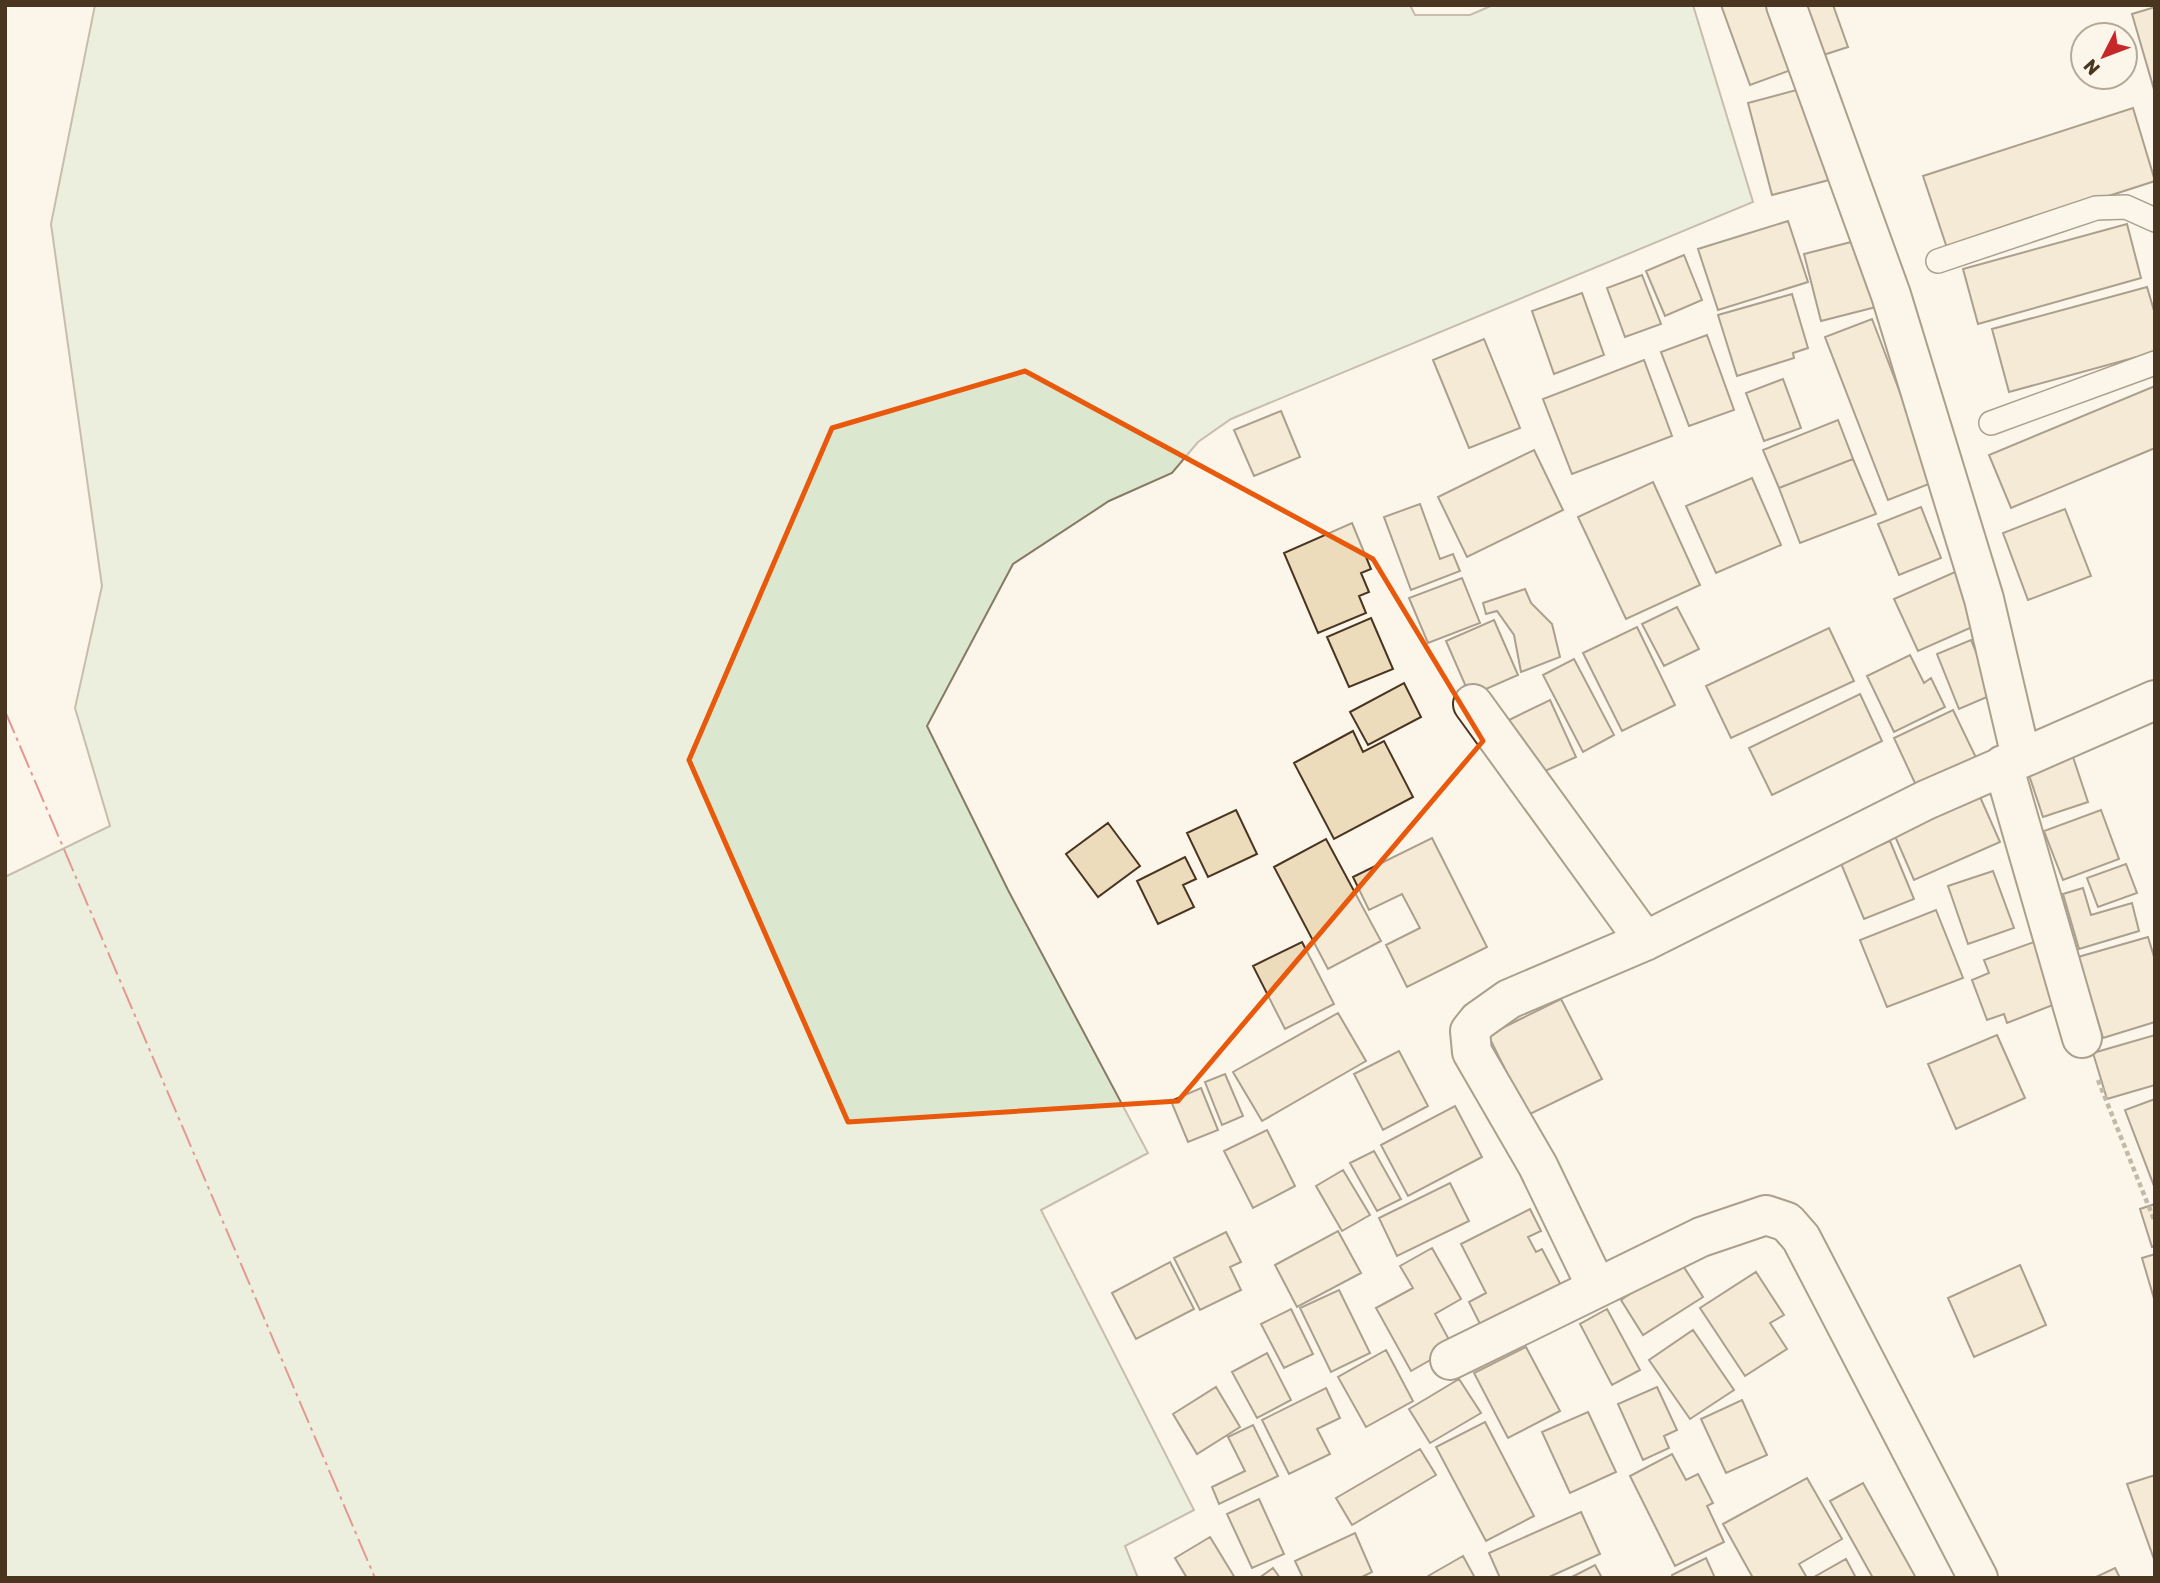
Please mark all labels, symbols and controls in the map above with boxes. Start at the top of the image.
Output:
north arrow [2069,21,2139,91]
text: N [2079,54,2105,80]

